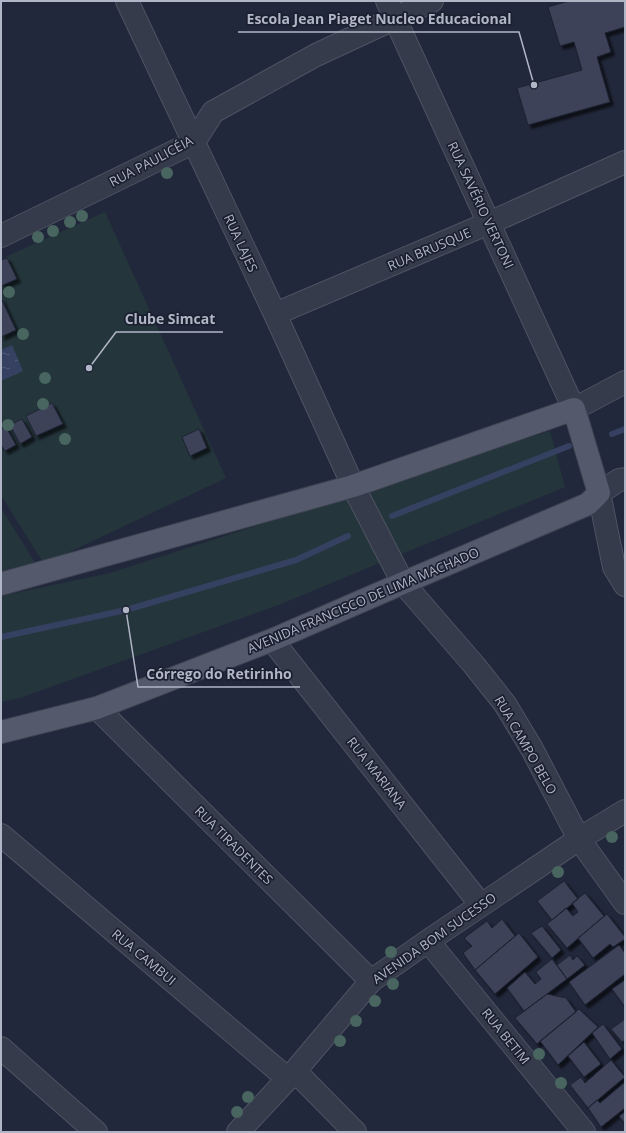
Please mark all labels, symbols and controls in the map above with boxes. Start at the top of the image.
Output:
callout: Escola Jean Piaget Nucleo Educacional [238,6,519,32]
text: Escola Jean Piaget Nucleo Educacional [247,9,511,28]
street label: RUA PAULICÉIA [106,131,197,191]
street label: RUA SAVÉRIO VERTONI [444,139,518,271]
street label: RUA LAJES [220,211,262,275]
street label: RUA BRUSQUE [385,223,473,275]
callout: Clube Simcat [116,306,223,332]
text: Clube Simcat [125,309,215,328]
street label: AVENIDA FRANCISCO DE LIMA MACHADO [244,543,482,657]
callout: Córrego do Retirinho [138,661,300,687]
text: Córrego do Retirinho [146,664,292,683]
street label: RUA CAMPO BELO [490,692,562,798]
street label: RUA MARIANA [343,733,411,813]
street label: RUA TIRADENTES [191,802,277,888]
street label: AVENIDA BOM SUCESSO [368,888,500,988]
street label: RUA CAMBUI [108,925,180,989]
street label: RUA BETIM [478,1004,534,1068]

